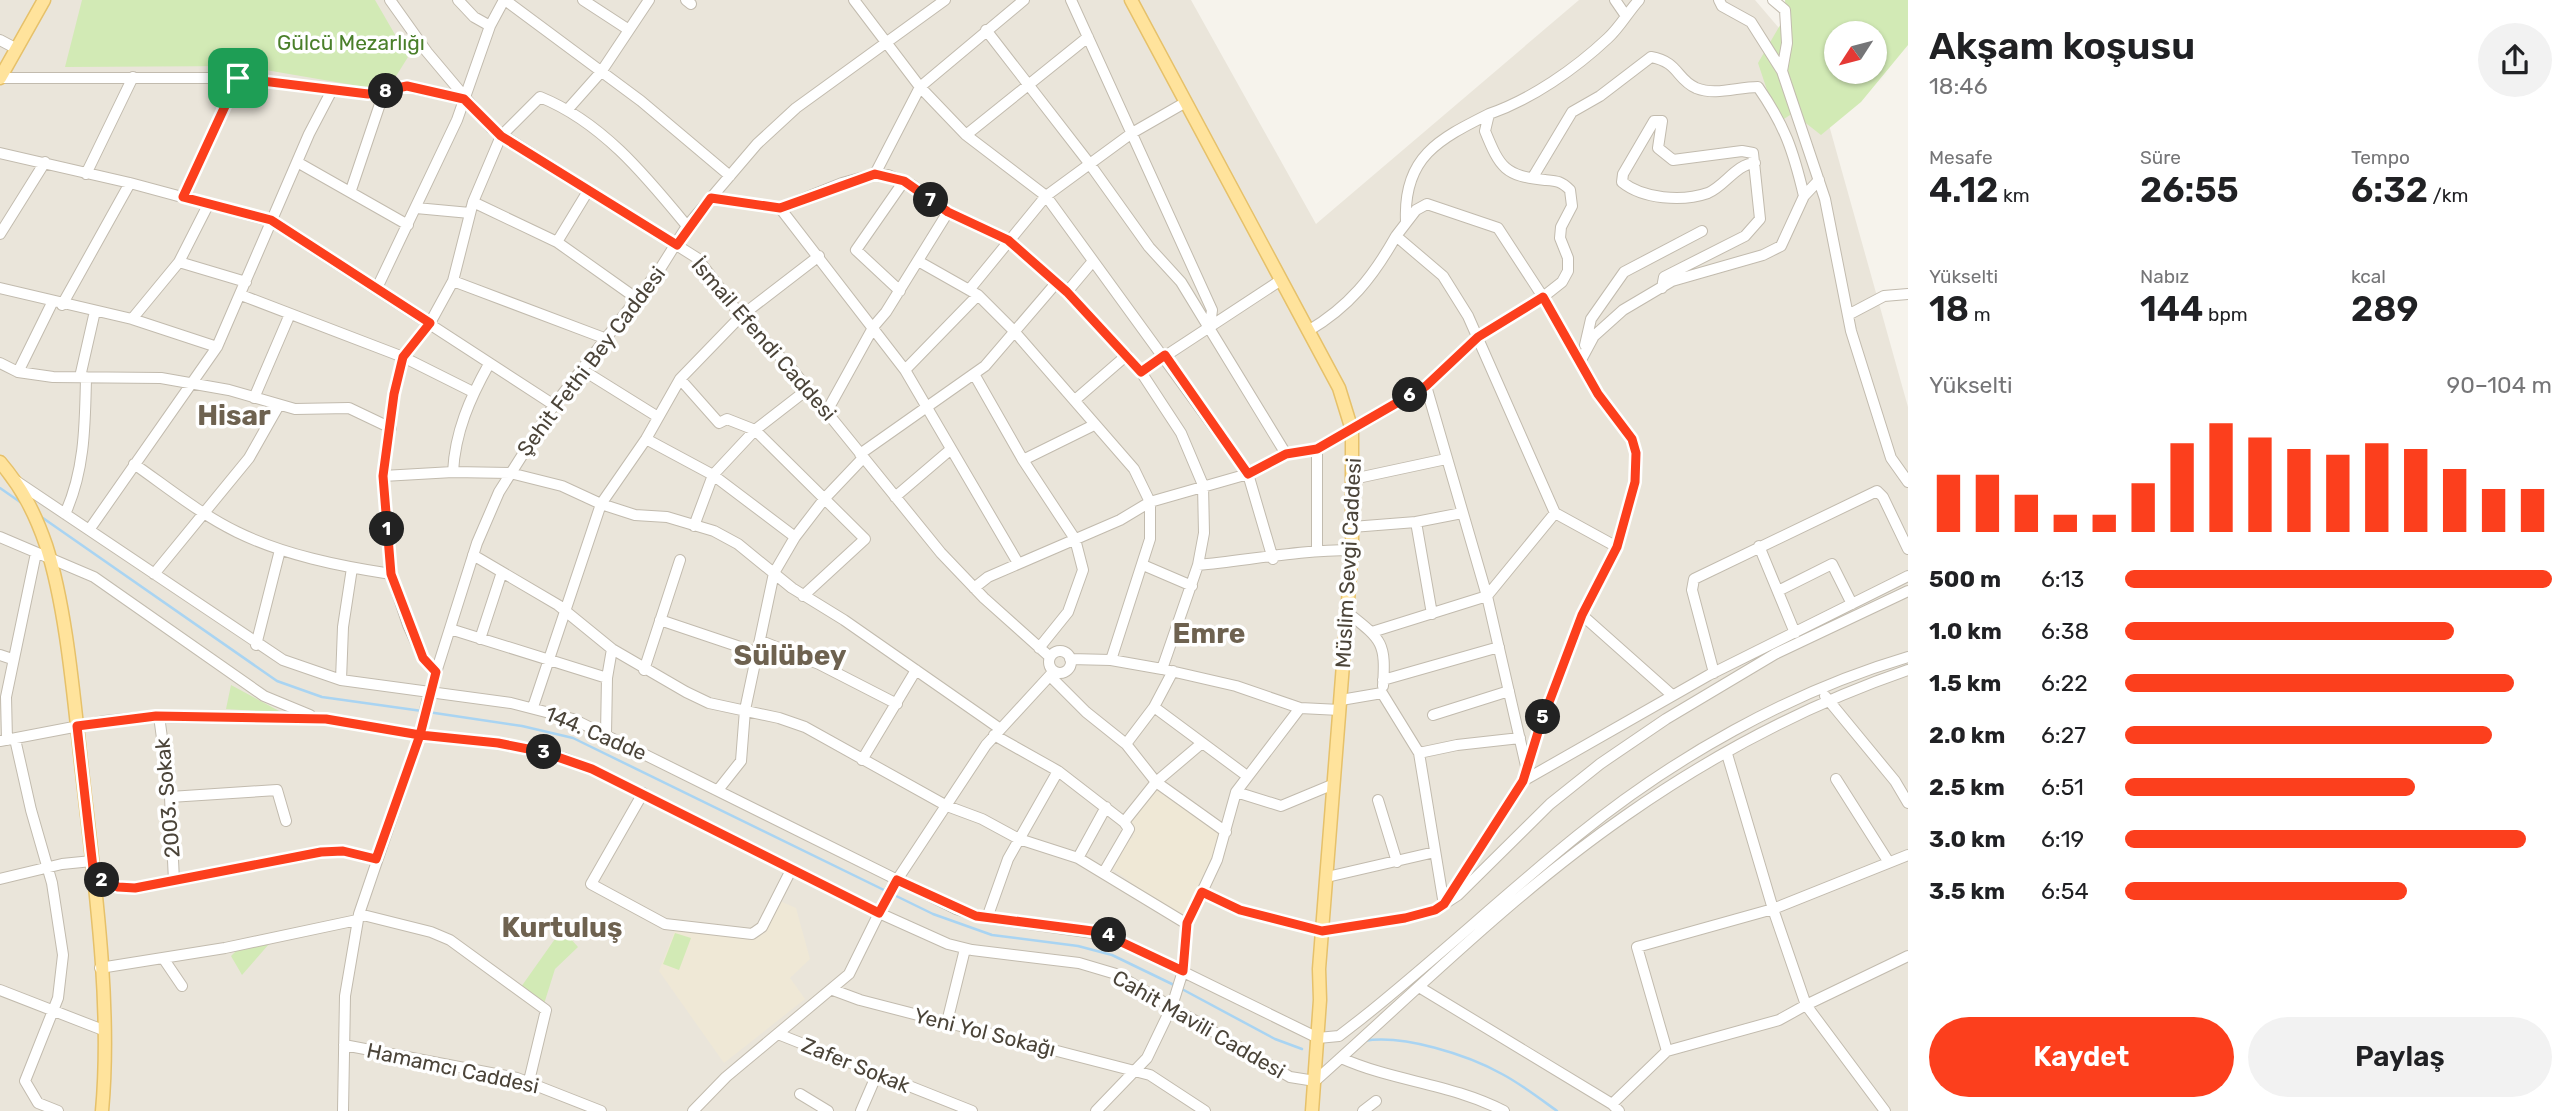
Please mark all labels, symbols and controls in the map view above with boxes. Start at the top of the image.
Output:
north arrow [1824,21,1886,84]
map controls [1824,21,1887,84]
text: Akşam koşusu [1929,23,2195,69]
button: share [2478,23,2552,97]
park label: Gülcü Mezarlığı [277,30,425,55]
pin [208,48,268,108]
icon: arrive [219,59,257,97]
text: 18:46 [1929,72,1988,100]
pin: 8 [368,74,404,108]
text: 8 [379,79,392,102]
text: Mesafe [1929,146,1993,169]
text: Süre [2140,146,2181,169]
text: Tempo [2351,146,2410,169]
text: 4.12 [1929,169,1998,211]
text: 26:55 [2140,169,2239,211]
text: 6:32 [2351,169,2428,211]
pin: 7 [914,182,948,218]
text: km [1998,184,2030,207]
text: /km [2428,184,2468,207]
text: 7 [925,188,936,211]
street label: İsmail Efendi Caddesi [686,252,842,426]
street label: Şehit Fethi Bey Caddesi [512,261,670,461]
text: Yükselti [1929,265,1998,288]
text: Nabız [2140,265,2189,288]
text: kcal [2351,265,2386,288]
text: 18 [1929,288,1969,330]
text: 144 [2140,288,2203,330]
text: 289 [2351,288,2419,330]
text: m [1969,303,1991,326]
text: bpm [2203,303,2248,326]
text: Yükselti [1929,371,2013,399]
text: 90–104 m [2447,371,2552,399]
pin: 6 [1392,378,1428,412]
text: 6 [1403,383,1416,406]
district label: Hisar [197,399,271,432]
street label: Müslim Sevgi Caddesi [1330,457,1366,669]
pin: 1 [370,512,404,546]
text: 1 [382,517,391,540]
text: 500 m [1929,565,2001,593]
text: 6:13 [2041,565,2084,593]
district label: Emre [1173,617,1245,650]
text: 1.0 km [1929,617,2002,645]
text: 6:38 [2041,617,2089,645]
district label: Sülübey [734,639,847,672]
text: 1.5 km [1929,669,2001,697]
text: 6:22 [2041,669,2088,697]
street label: 144. Cadde [542,700,650,766]
pin: 5 [1526,700,1560,734]
text: 5 [1536,705,1549,728]
text: 2.0 km [1929,721,2005,749]
text: 6:27 [2041,721,2086,749]
pin: 3 [526,734,562,770]
street label: 2003. Sokak [149,737,185,859]
text: 3 [537,740,550,763]
text: 2.5 km [1929,773,2005,801]
text: 6:51 [2041,773,2084,801]
text: 3.0 km [1929,825,2006,853]
text: 6:19 [2041,825,2084,853]
pin: 2 [84,862,119,898]
text: 2 [95,868,108,891]
text: 3.5 km [1929,877,2005,905]
text: 6:54 [2041,877,2089,905]
district label: Kurtuluş [501,911,623,944]
pin: 4 [1092,918,1126,953]
text: 4 [1102,923,1115,946]
street label: Cahit Mavili Caddesi [1108,964,1290,1084]
street label: Yeni Yol Sokağı [912,1002,1058,1062]
button: Kaydet [1929,1017,2234,1097]
button: Paylaş [2248,1017,2552,1097]
street label: Zafer Sokak [798,1032,914,1098]
street label: Hamamcı Caddesi [365,1038,541,1098]

